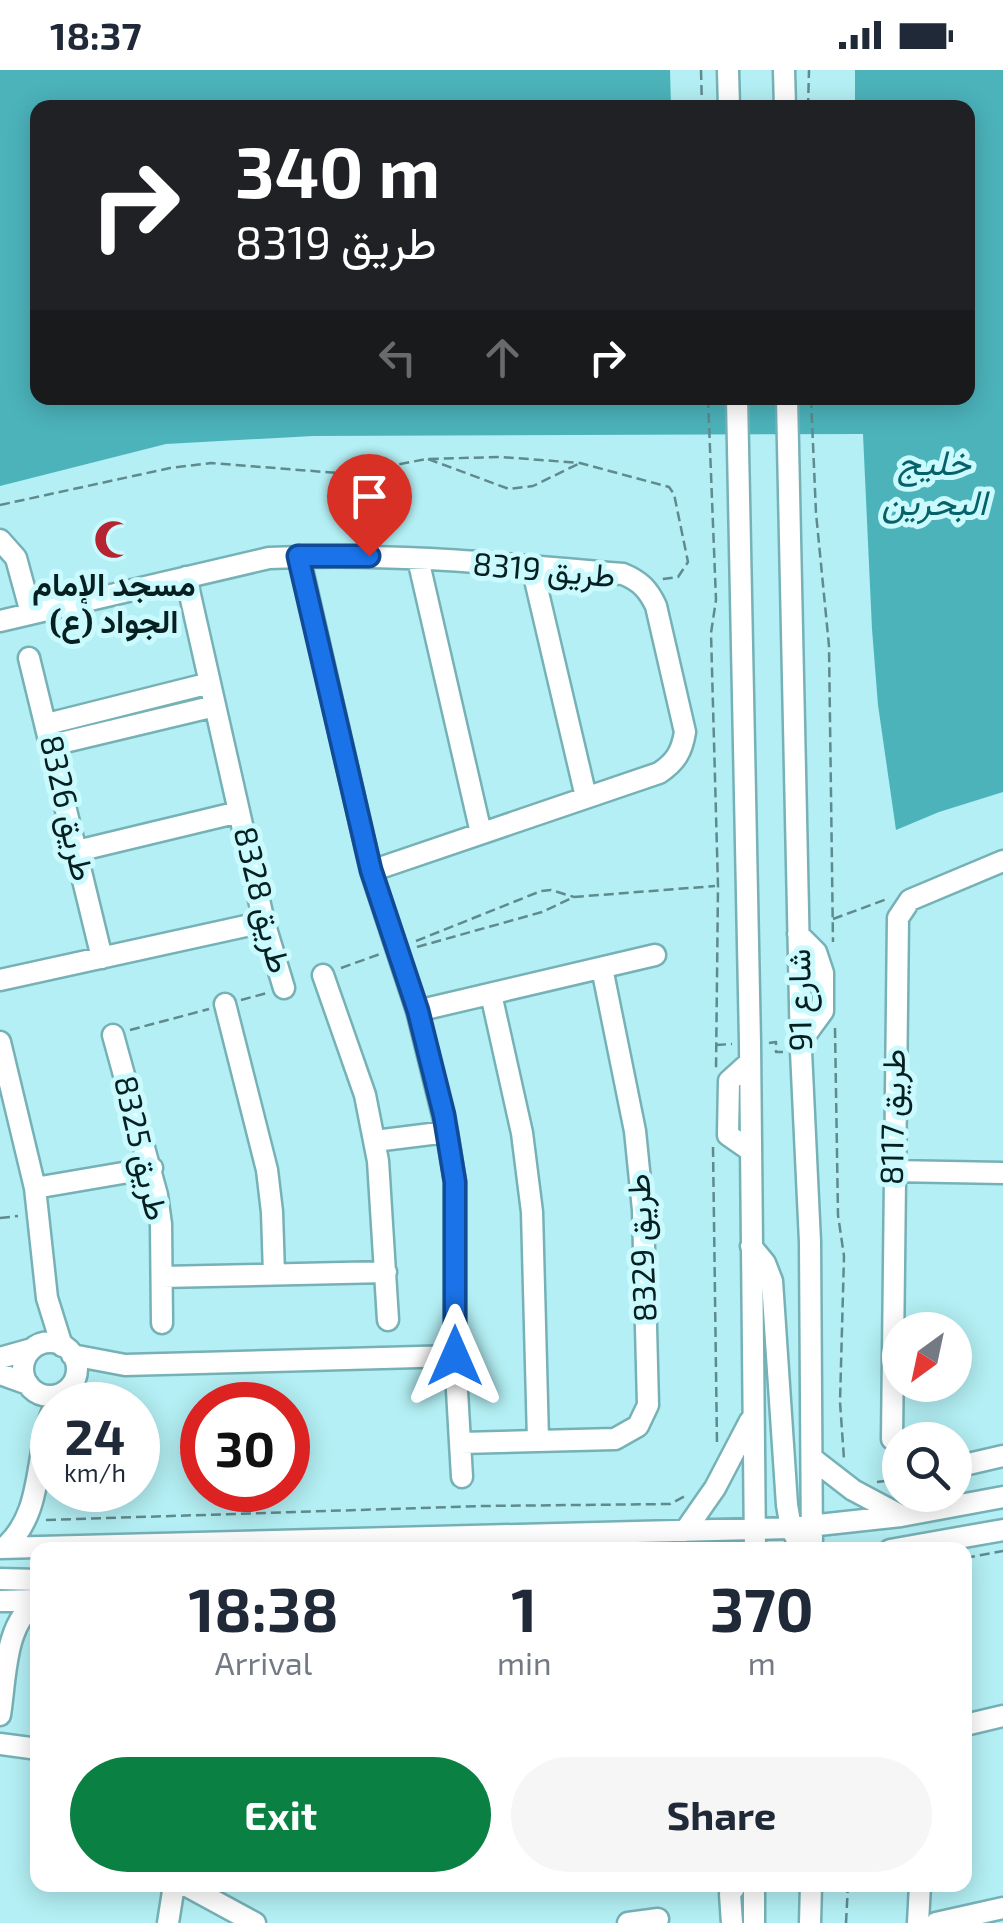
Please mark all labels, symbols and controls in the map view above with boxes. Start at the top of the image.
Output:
text: 18:37 [50,12,141,58]
text: 340 m [235,128,440,212]
icon: right [70,140,200,270]
text: طريق 8319 [235,214,436,268]
icon: left [370,330,425,385]
icon: ahead [475,330,530,385]
icon: right [580,330,635,385]
water label: خليج البحرين [881,440,990,525]
pin [327,454,412,557]
icon: arrive [342,469,397,524]
mosque icon: مسجد الإمام الجواد (ع) [93,519,135,561]
street label: طريق 8319 [471,543,617,596]
place label: مسجد الإمام الجواد (ع) [32,564,196,644]
street label: طريق 8326 [31,731,104,885]
street label: طريق 8328 [224,822,300,977]
street label: شارع 91 [778,948,823,1052]
street label: طريق 8117 [871,1049,914,1185]
street label: طريق 8325 [105,1071,178,1224]
street label: طريق 8329 [617,1173,666,1323]
position arrow [403,1304,507,1408]
north arrow [882,1312,972,1402]
map controls [882,1312,972,1512]
speed limit sign: 30 [180,1382,310,1512]
text: 24 [65,1405,125,1465]
button: search [882,1422,972,1512]
text: km/h [64,1457,126,1487]
text: 18:38 [188,1572,339,1644]
text: 1 [511,1572,537,1644]
text: 370 [710,1572,814,1644]
text: Arrival [215,1643,312,1681]
text: min [497,1643,552,1681]
text: m [748,1643,776,1681]
button: Exit [70,1757,491,1872]
button: Share [511,1757,932,1872]

